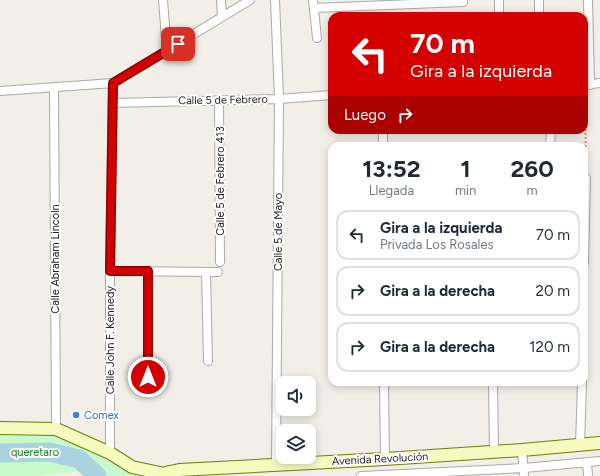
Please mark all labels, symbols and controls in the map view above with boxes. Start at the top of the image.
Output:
text: 70 m [410,26,475,60]
pin [161,27,195,61]
icon: left [344,28,396,80]
icon: arrive [167,33,189,55]
text: Gira a la izquierda [410,60,552,82]
street label: Calle 5 de Febrero [178,93,268,107]
icon: right [394,104,416,126]
text: Luego [344,106,386,124]
street label: Calle 5 de Febrero 413 [214,126,227,236]
text: 13:52 [362,154,421,183]
text: 1 [460,154,471,183]
text: 260 [510,154,554,183]
text: Llegada [369,183,414,198]
text: min [455,183,476,198]
text: m [527,183,538,198]
street label: Calle 5 de Mayo [272,193,285,271]
street label: Calle Abraham Lincoln [49,204,62,314]
text: Gira a la izquierda [380,219,502,237]
icon: left [346,224,368,246]
text: 70 m [536,226,570,244]
text: Privada Los Rosales [380,237,494,252]
icon: right [346,280,368,302]
text: Gira a la derecha [380,282,495,300]
text: 20 m [536,282,570,300]
street label: Calle John F. Kennedy [104,286,117,394]
icon: right [346,336,368,358]
text: Gira a la derecha [380,338,495,356]
text: 120 m [529,338,570,356]
position arrow [127,356,169,398]
map controls [276,376,316,464]
button: sound [276,376,316,416]
place label: Comex [84,409,120,422]
marker: Comex [71,410,81,420]
button: layers [276,424,316,464]
park label: queretaro [11,446,59,459]
street label: Avenida Revolución [331,450,429,468]

